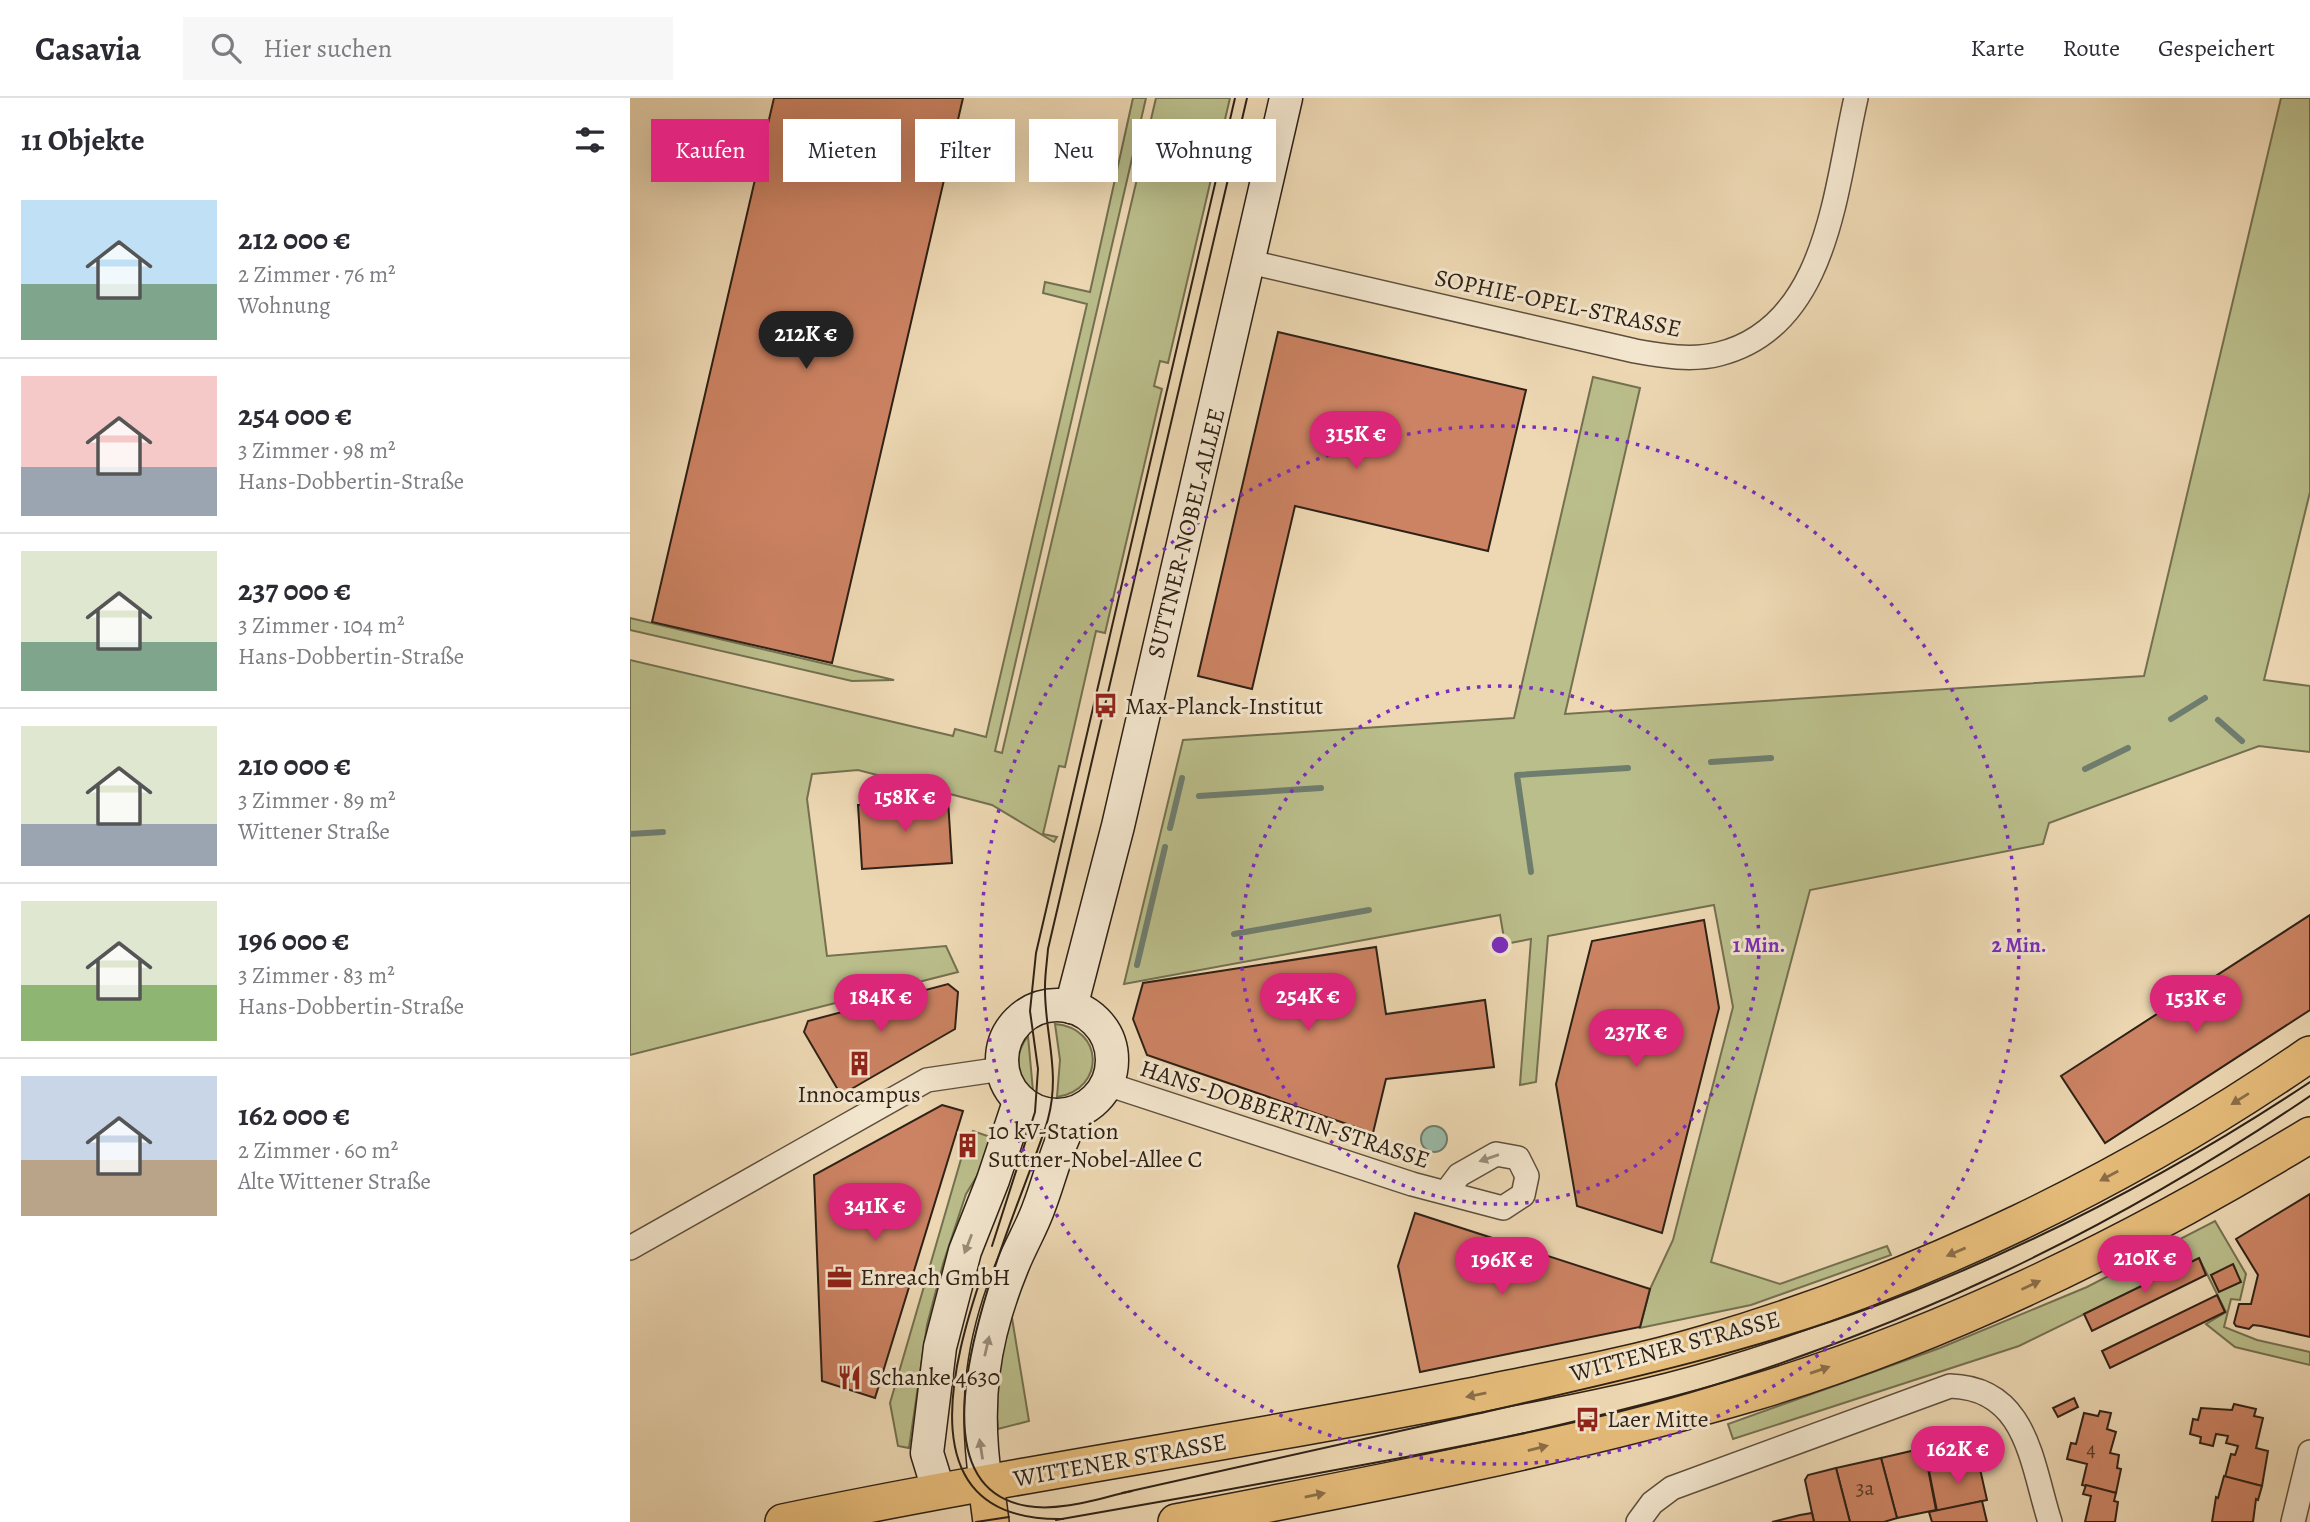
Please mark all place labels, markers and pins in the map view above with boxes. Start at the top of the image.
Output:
pin: 212K € [749,312,863,371]
pin: 315K € [1299,412,1413,471]
place label: Max-Planck-Institut [1125,690,1323,722]
bus stop icon: Max-Planck-Institut [1091,692,1119,720]
pin: 158K € [848,774,962,834]
centre of rings [1488,933,1512,957]
pin: 184K € [824,974,938,1034]
pin: 254K € [1251,974,1365,1033]
pin: 153K € [2139,976,2253,1035]
pin: 237K € [1579,1010,1693,1069]
building icon: Innocampus [845,1049,873,1077]
place label: Innocampus [797,1078,921,1110]
place label: 10 kV-Station Suttner-Nobel-Allee C [988,1115,1203,1175]
building icon: 10 kV-Station Suttner-Nobel-Allee C [954,1131,982,1159]
pin: 341K € [818,1184,932,1243]
pin: 210K € [2088,1236,2202,1295]
pin: 196K € [1445,1238,1559,1297]
place label: Enreach GmbH [860,1261,1011,1293]
office icon: Enreach GmbH [826,1263,854,1291]
place label: Schanke 4630 [869,1361,1000,1393]
restaurant icon: Schanke 4630 [835,1363,863,1391]
place label: Laer Mitte [1607,1403,1709,1435]
bus stop icon: Laer Mitte [1573,1405,1601,1433]
pin: 162K € [1901,1426,2015,1486]

